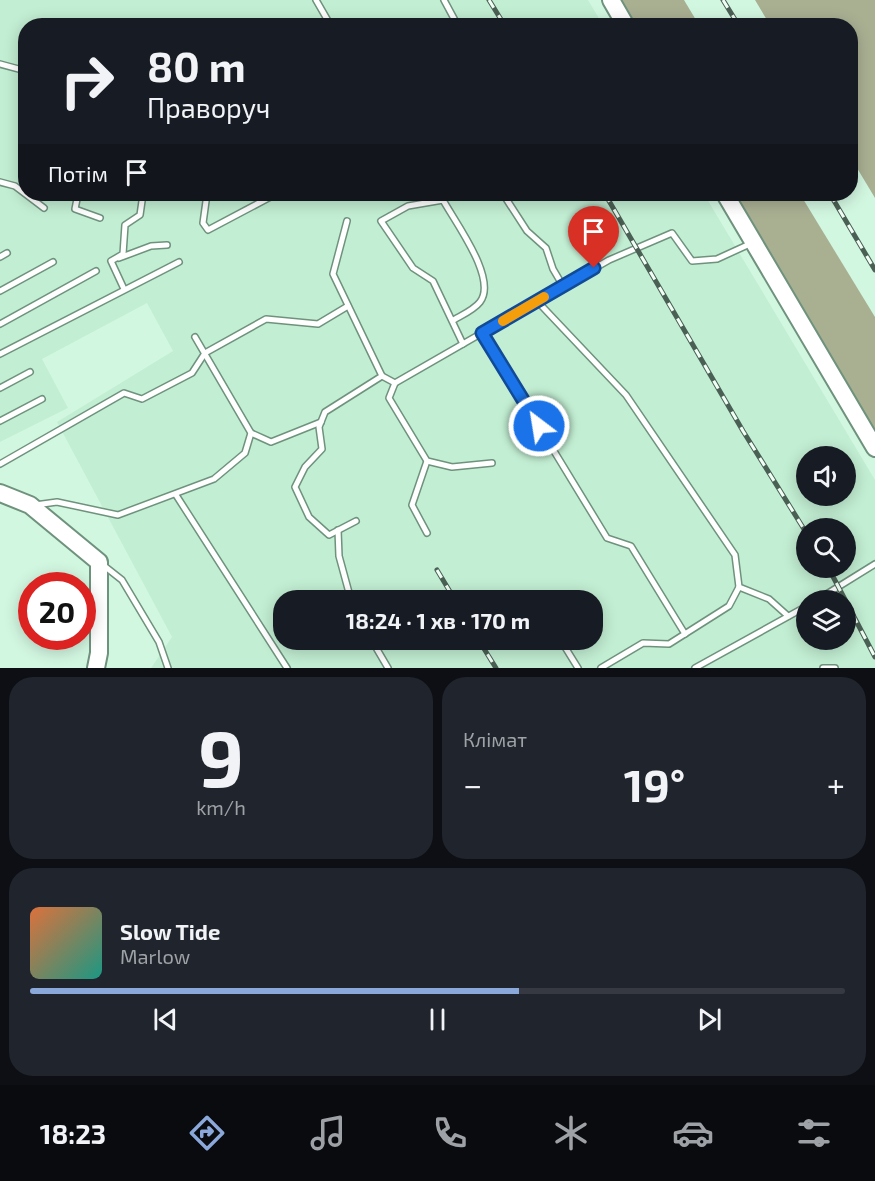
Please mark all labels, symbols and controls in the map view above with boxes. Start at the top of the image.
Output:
text: 80 m [147,40,246,90]
icon: right [48,42,126,120]
text: Праворуч [147,91,270,123]
icon: arrive [120,156,153,189]
text: Потім [48,160,108,186]
pin [568,206,619,268]
icon: arrive [577,215,610,248]
position arrow [507,394,571,458]
map controls [796,446,856,650]
button: sound [796,446,856,506]
button: search [796,518,856,578]
speed limit sign: 20 [18,572,96,650]
button: layers [796,590,856,650]
text: 18:24 · 1 хв · 170 m [346,607,530,633]
text: 9 [198,709,244,803]
text: Клімат [463,727,527,751]
text: 19° [624,757,685,811]
text: − [463,764,482,804]
text: + [827,764,845,804]
text: km/h [196,795,246,819]
text: Slow Tide [120,918,220,944]
text: Marlow [120,944,190,968]
icon: previous [149,1003,182,1036]
icon: pause [421,1003,454,1036]
icon: next [693,1003,726,1036]
icon: directions [186,1112,228,1154]
icon: music [307,1112,349,1154]
icon: phone [429,1112,471,1154]
icon: climate [550,1112,592,1154]
icon: car [672,1112,714,1154]
icon: filters [793,1112,835,1154]
text: 18:23 [40,1117,106,1149]

